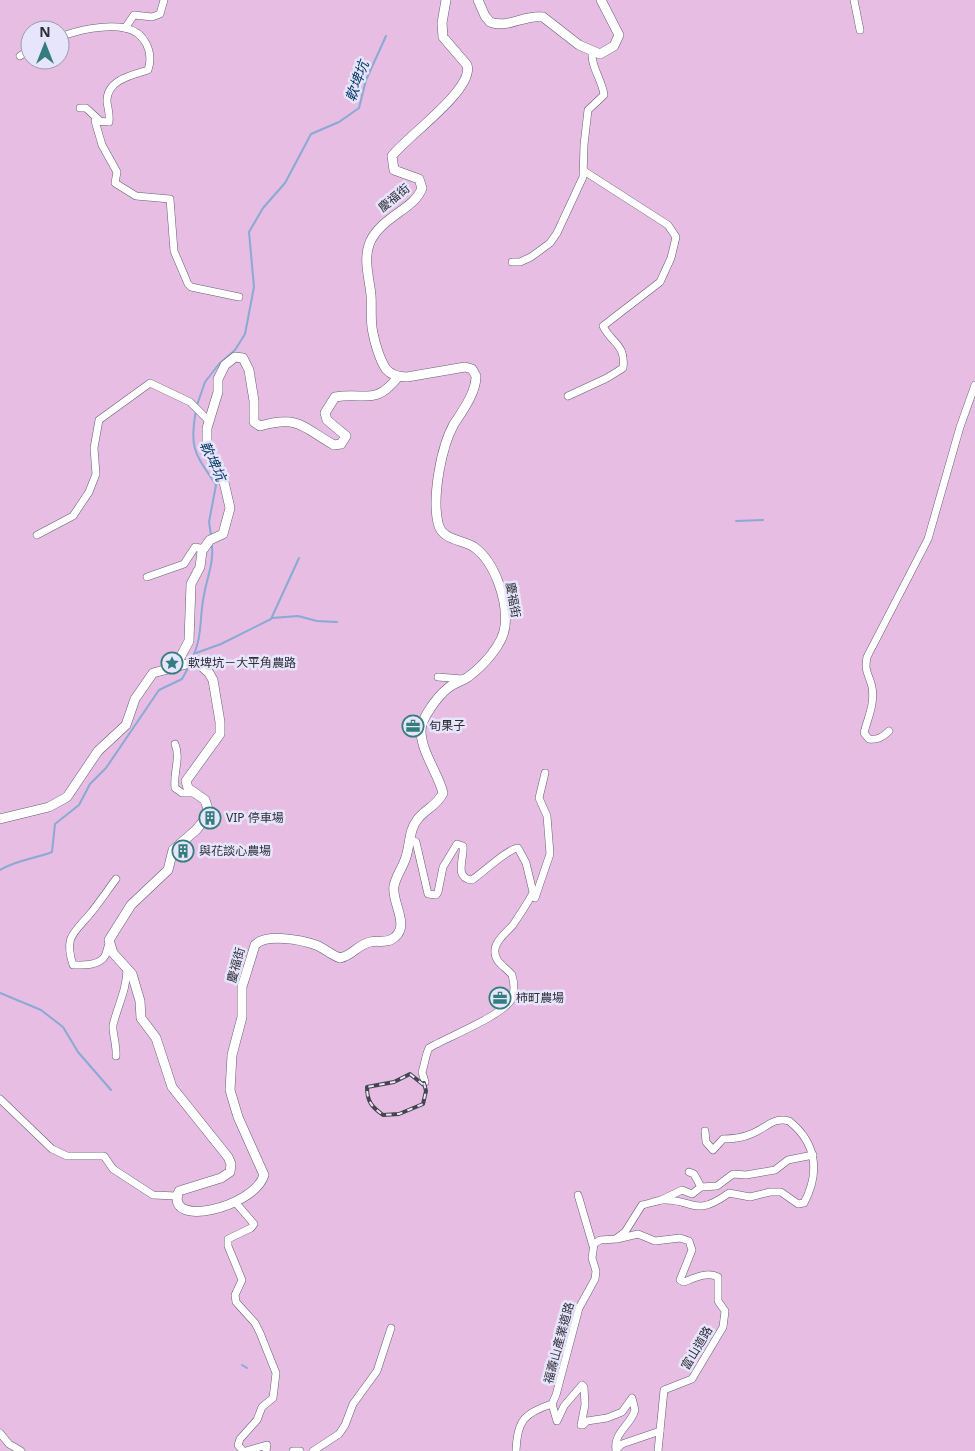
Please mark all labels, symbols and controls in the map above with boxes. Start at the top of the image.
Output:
north arrow [20,20,70,70]
text: N [39,22,51,41]
water label: 軟埤坑 [340,56,373,104]
street label: 慶福街 [374,180,413,216]
water label: 軟埤坑 [196,438,232,486]
street label: 慶福街 [502,581,525,619]
place icon: 軟埤坑－大平角農路 [160,651,184,675]
place label: 軟埤坑－大平角農路 [188,654,296,671]
office icon: 旬果子 [401,714,425,738]
place label: 旬果子 [429,717,465,734]
building icon: VIP 停車場 [198,806,222,830]
place label: VIP 停車場 [226,809,284,826]
building icon: 與花談心農場 [171,839,195,863]
place label: 與花談心農場 [199,842,271,859]
street label: 慶福街 [223,945,248,984]
office icon: 柿町農場 [488,986,512,1010]
place label: 柿町農場 [516,989,564,1006]
street label: 福壽山產業道路 [539,1300,578,1386]
street label: 富山道路 [677,1323,716,1373]

